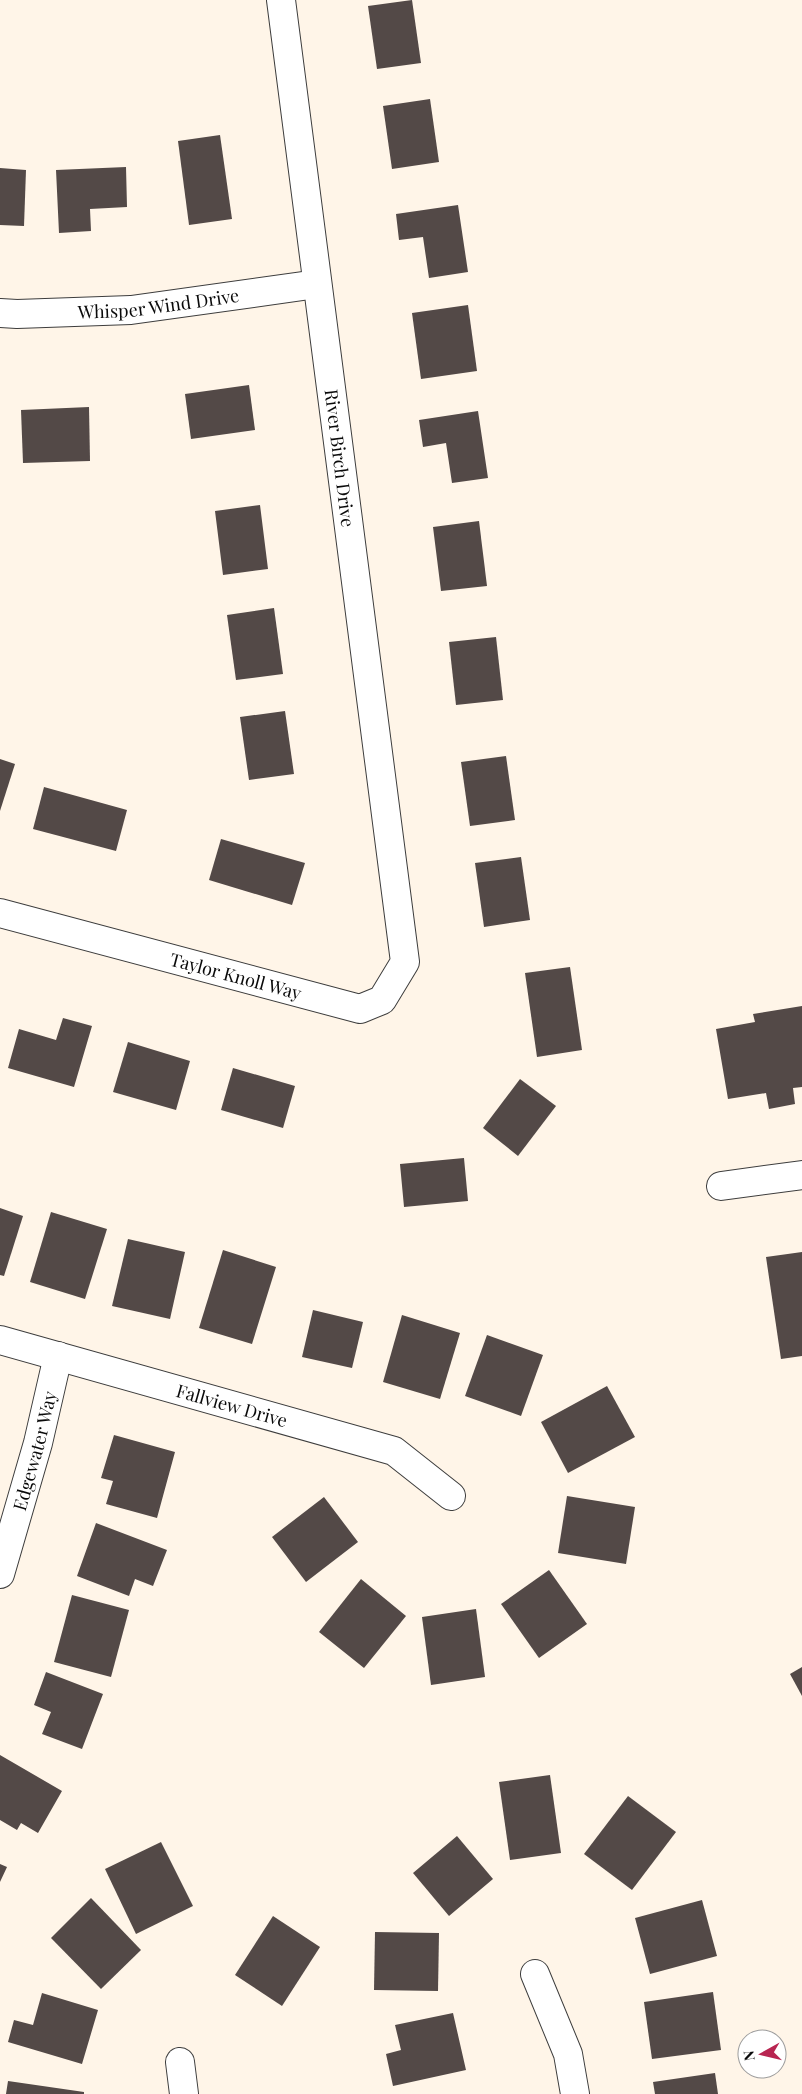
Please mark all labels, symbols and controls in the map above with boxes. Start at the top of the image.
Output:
street label: Whisper Wind Drive [76,283,241,324]
street label: River Birch Drive [320,388,360,528]
street label: Taylor Knoll Way [167,947,304,1005]
street label: Fallview Drive [174,1378,290,1432]
street label: Edgewater Way [7,1389,62,1513]
north arrow [737,2029,787,2079]
text: N [739,2050,759,2062]

